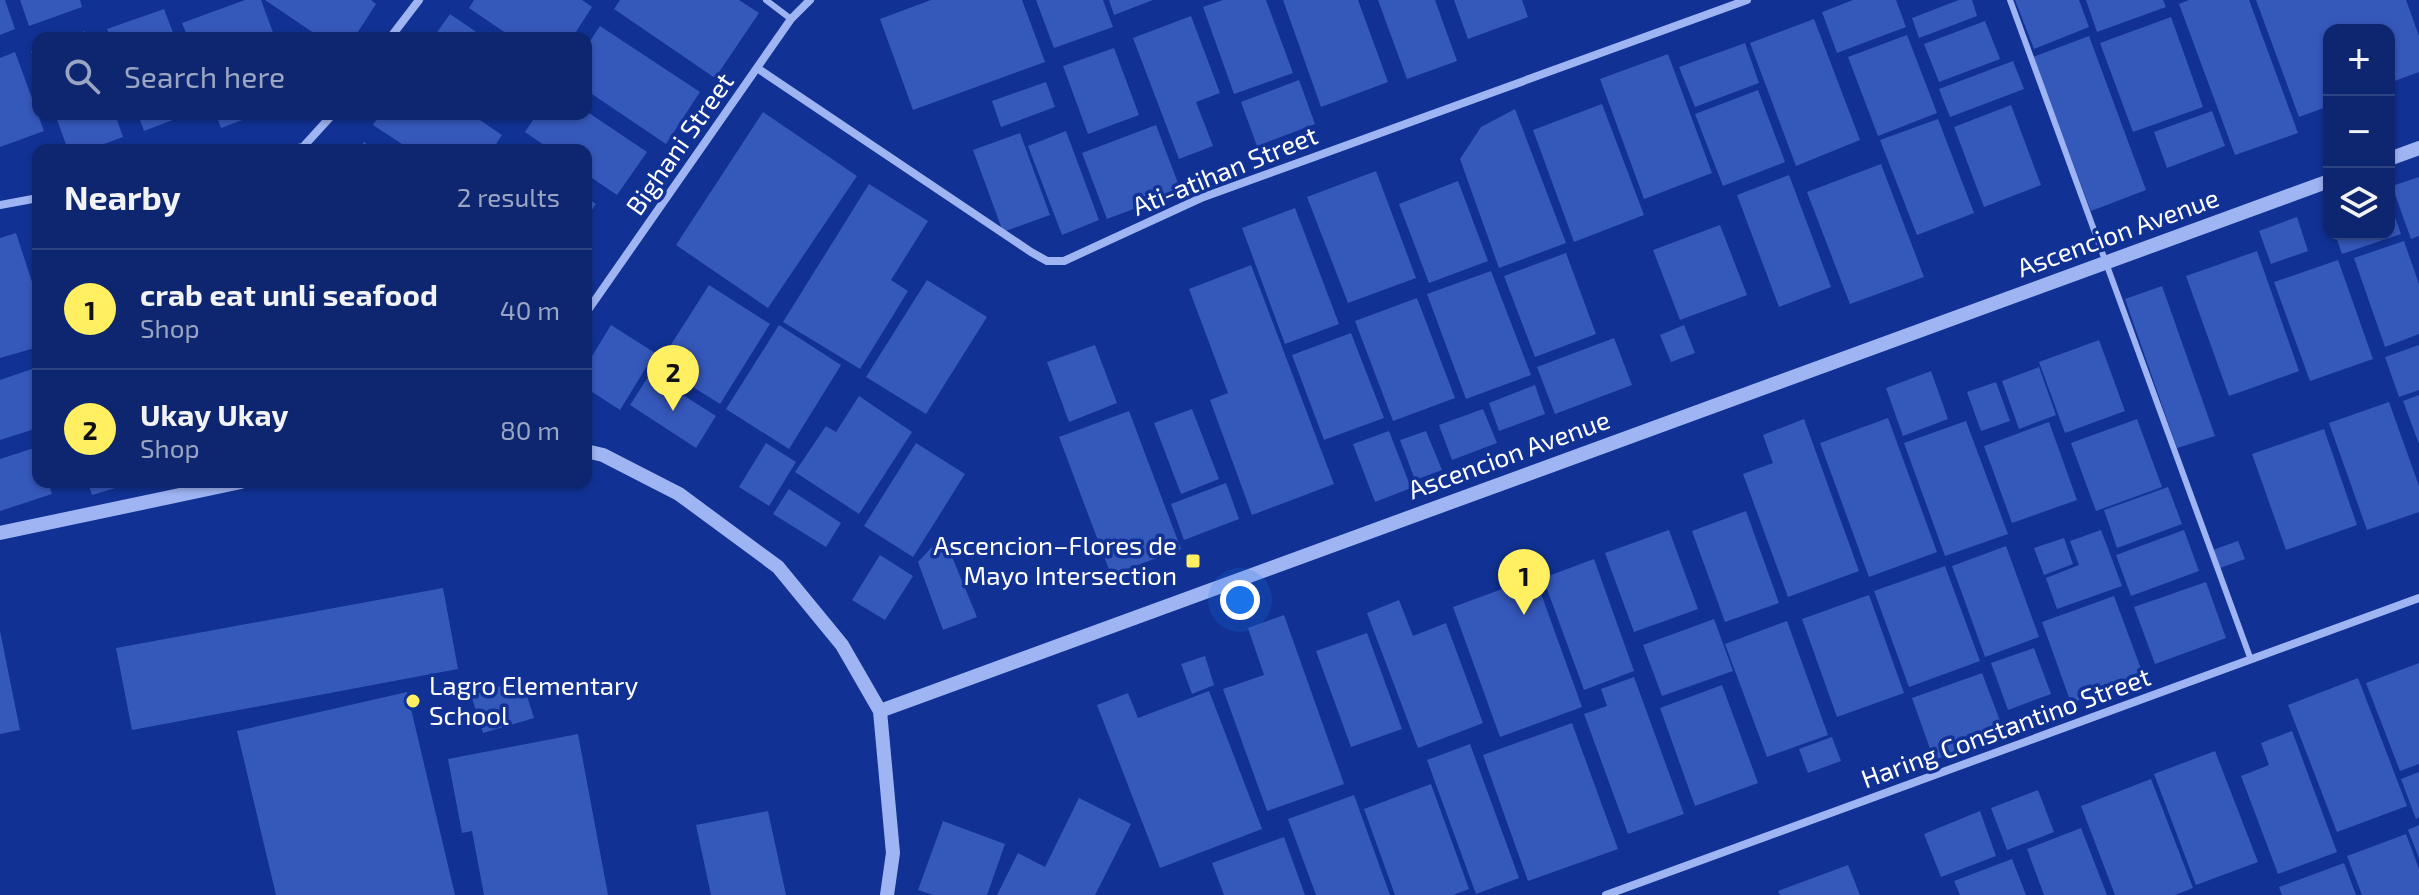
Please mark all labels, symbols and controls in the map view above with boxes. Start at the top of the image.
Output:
map controls [2323,24,2395,240]
button: + [2323,24,2395,96]
search box [32,32,592,120]
icon: search [60,54,104,98]
text: Search here [124,58,285,94]
street label: Bighani Street [618,66,739,220]
button: − [2323,96,2395,168]
street label: Ati-atihan Street [1127,118,1322,221]
button: layers [2323,168,2395,240]
text: Nearby [64,176,181,217]
text: 2 results [457,181,560,212]
street label: Ascencion Avenue [2012,181,2223,282]
text: crab eat unli seafood [140,276,438,312]
text: 1 [84,294,96,325]
text: 40 m [500,294,560,325]
text: Shop [140,312,200,343]
pin: 2 [647,345,699,411]
text: Ukay Ukay [140,396,288,432]
street label: Ascencion Avenue [1403,403,1614,504]
text: 2 [82,414,98,445]
text: 80 m [500,414,560,445]
text: Shop [140,432,200,463]
place label: Ascencion–Flores de Mayo Intersection [933,529,1177,590]
pin: 1 [1498,549,1550,615]
marker: Ascencion–Flores de Mayo Intersection [1184,552,1202,570]
your location [1220,580,1260,620]
street label: Haring Constantino Street [1857,660,2154,793]
place label: Lagro Elementary School [429,669,638,730]
marker: Lagro Elementary School [404,692,422,710]

